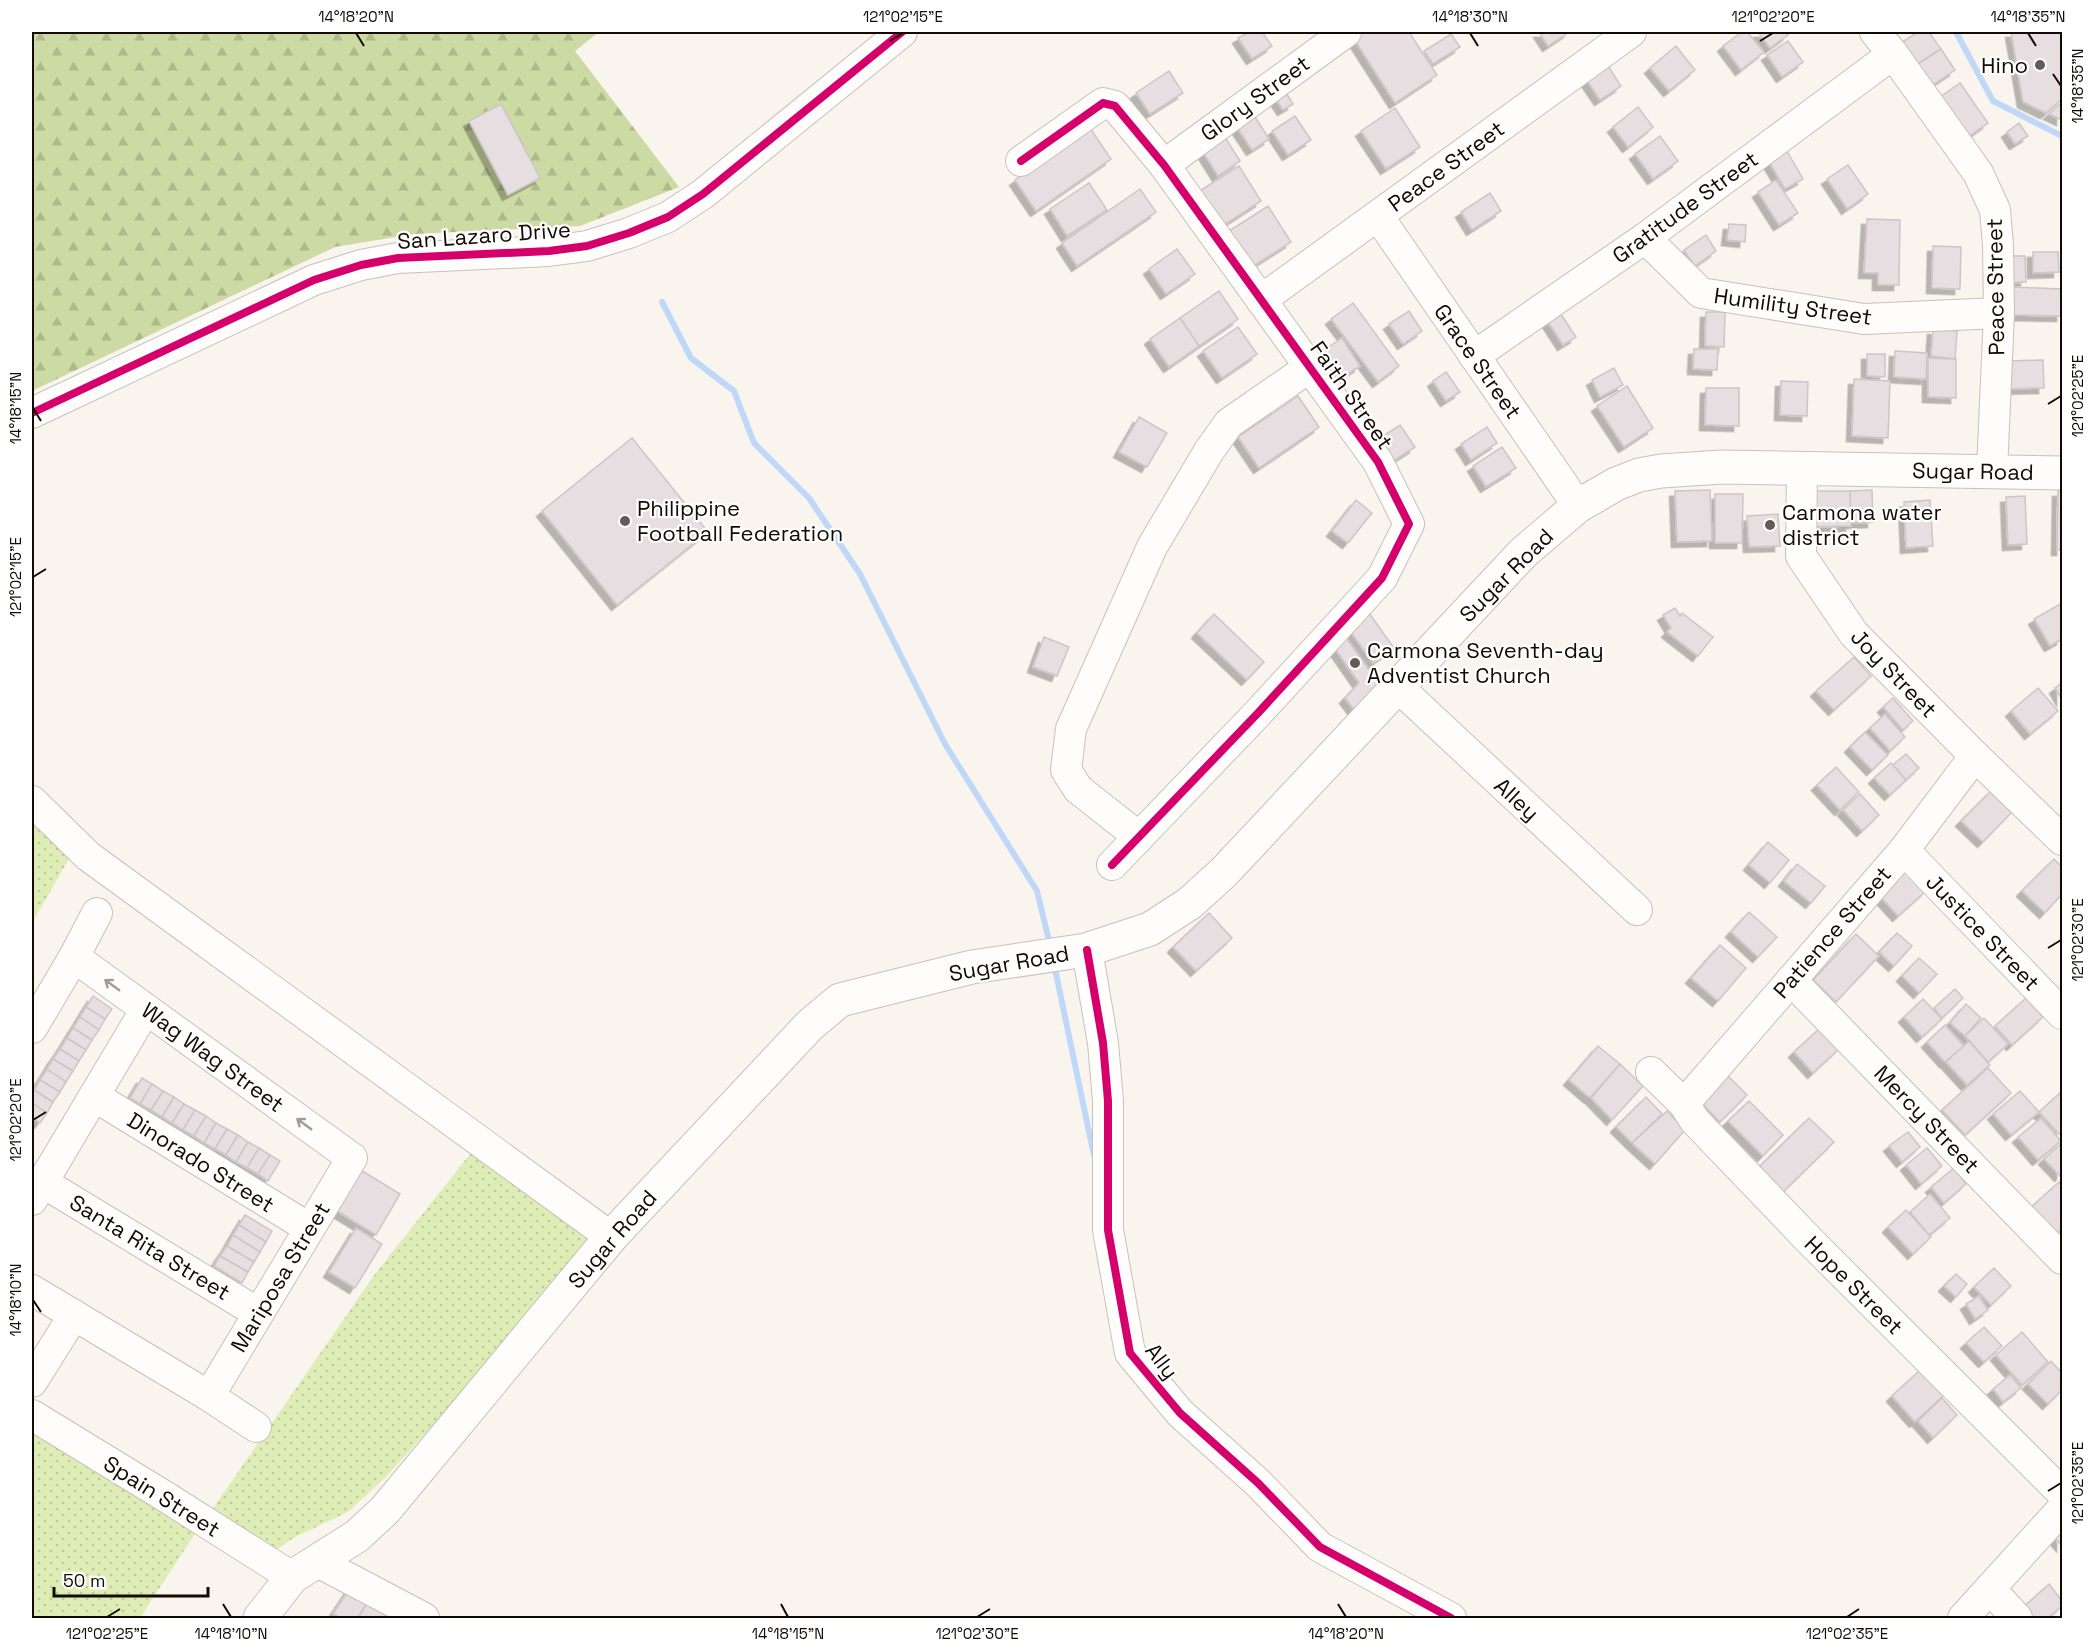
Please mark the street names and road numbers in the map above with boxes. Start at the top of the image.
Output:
street label: Glory Street [1195,49,1315,147]
street label: Peace Street [1382,114,1510,218]
street label: Gratitude Street [1607,145,1763,269]
street label: San Lazaro Drive [396,215,572,255]
street label: Peace Street [1980,218,2010,356]
street label: Humility Street [1712,281,1874,331]
street label: Grace Street [1428,298,1528,424]
street label: Faith Street [1304,335,1400,455]
street label: Sugar Road [1912,456,2034,486]
street label: Sugar Road [1453,522,1559,628]
street label: Joy Street [1845,623,1943,723]
street label: Alley [1489,771,1545,827]
street label: Patience Street [1767,860,1897,1004]
street label: Justice Street [1920,868,2046,996]
street label: Sugar Road [947,939,1071,987]
street label: Wag Wag Street [136,996,290,1118]
street label: Mercy Street [1868,1059,1986,1179]
street label: Dinorado Street [122,1106,280,1218]
street label: Sugar Road [562,1184,662,1294]
street label: Santa Rita Street [65,1188,235,1306]
street label: Mariposa Street [224,1197,336,1357]
street label: Hope Street [1799,1230,1909,1340]
street label: Ally [1139,1337,1185,1385]
street label: Spain Street [99,1449,225,1543]

